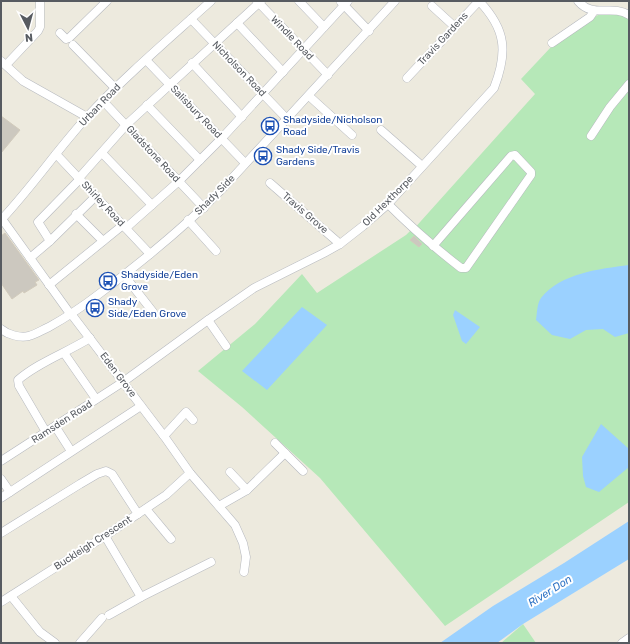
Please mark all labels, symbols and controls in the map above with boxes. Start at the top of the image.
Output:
north arrow [8,8,48,48]
street label: Travis Gardens [415,10,471,68]
street label: Windle Road [268,13,316,63]
text: N [24,31,34,44]
street label: Nicholson Road [210,39,268,99]
street label: Urban Road [77,81,123,129]
street label: Salisbury Road [168,83,224,141]
place label: Shadyside/Nicholson Road [283,114,382,138]
bus stop icon: Shadyside/Nicholson Road [260,116,280,136]
street label: Gladstone Road [124,123,182,185]
place label: Shady Side/Travis Gardens [276,144,360,168]
bus stop icon: Shady Side/Travis Gardens [253,146,273,166]
street label: Shady Side [192,172,238,218]
street label: Old Hexthorpe [360,173,416,229]
street label: Shirley Road [79,179,127,229]
street label: Travis Grove [280,190,331,236]
place label: Shadyside/Eden Grove [121,269,198,293]
bus stop icon: Shadyside/Eden Grove [98,271,118,291]
place label: Shady Side/Eden Grove [108,296,187,320]
bus stop icon: Shady Side/Eden Grove [85,298,105,318]
street label: Eden Grove [97,350,139,400]
street label: Ramsden Road [29,398,95,446]
street label: Buckleigh Crescent [52,513,134,573]
water label: River Don [526,572,575,610]

